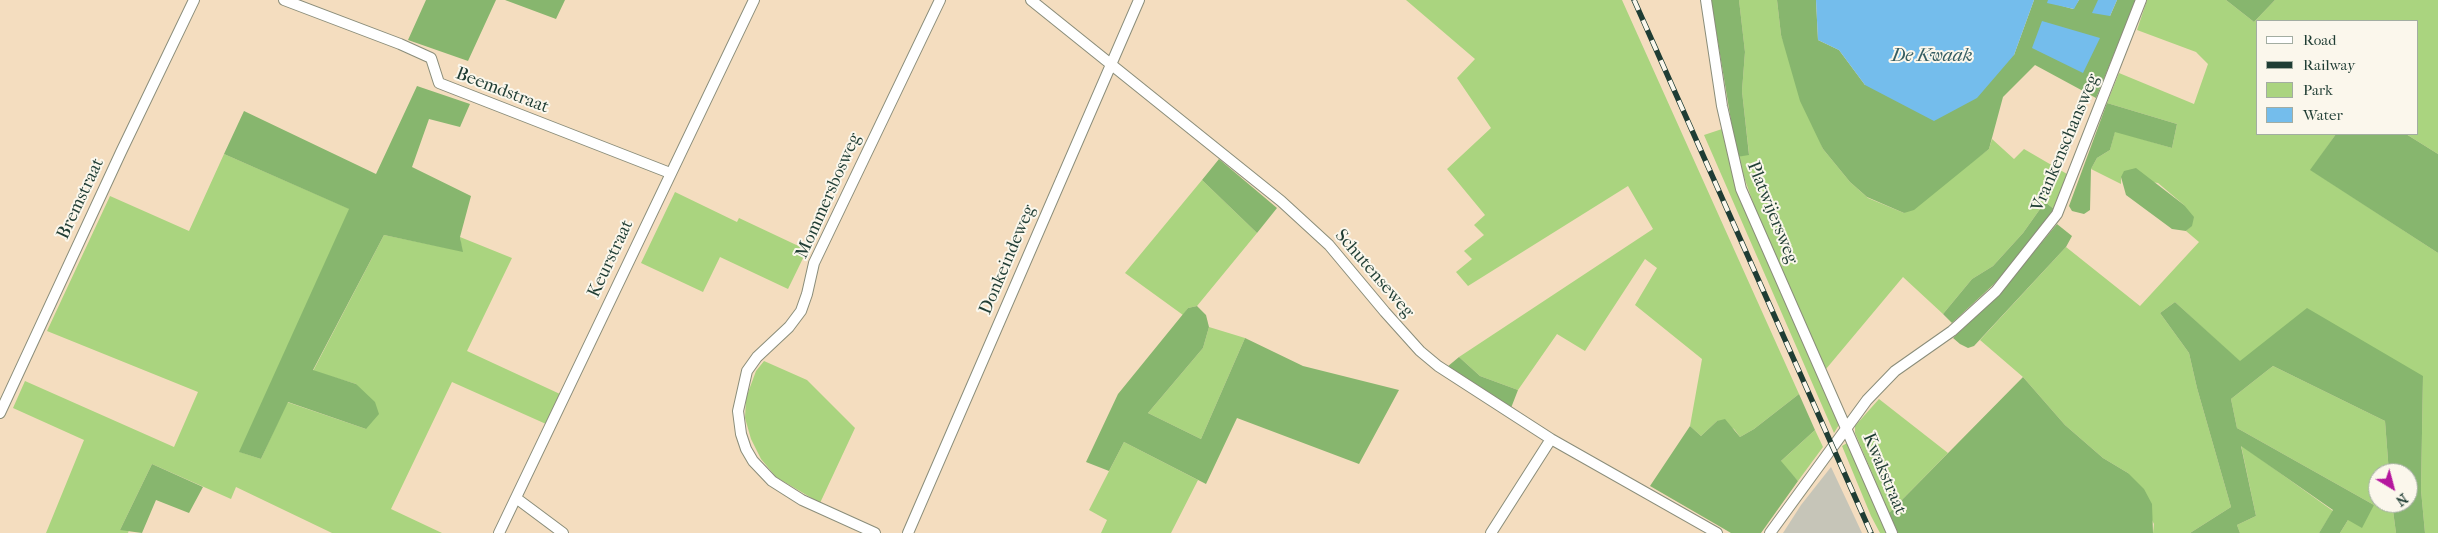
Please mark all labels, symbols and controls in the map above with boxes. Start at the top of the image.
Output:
legend [2256,20,2418,135]
text: Road [2303,31,2336,49]
water label: De Kwaak [1891,45,1973,67]
text: Railway [2303,56,2355,74]
street label: Beemdstraat [452,63,552,119]
street label: Vrankenschansweg [2027,71,2105,215]
text: Park [2303,81,2333,99]
text: Water [2303,106,2343,124]
street label: Mommersbosweg [792,130,866,262]
street label: Bremstraat [53,155,109,243]
street label: Platwijersweg [1742,159,1802,267]
street label: Donkeindeweg [975,202,1041,318]
street label: Keurstraat [584,217,638,301]
street label: Schutenseweg [1330,225,1418,323]
street label: Kwakstraat [1857,430,1911,518]
north arrow [2368,463,2418,513]
text: N [2392,490,2411,510]

